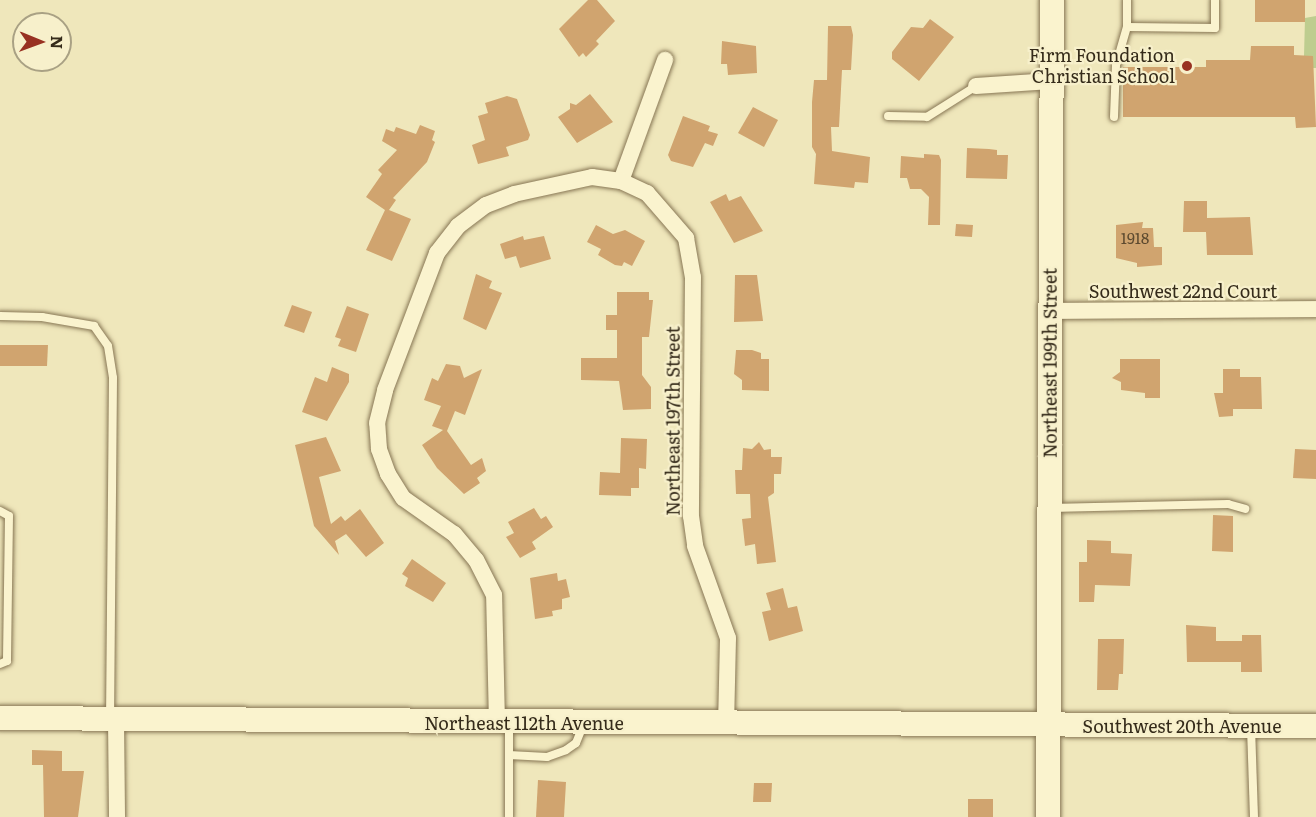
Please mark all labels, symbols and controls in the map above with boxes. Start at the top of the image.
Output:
north arrow [12,12,72,72]
text: N [46,35,70,49]
place label: Firm Foundation Christian School [1029,45,1175,88]
marker: Firm Foundation Christian School [1180,59,1194,73]
house number: 1918 [1121,229,1149,247]
street label: Northeast 199th Street [1039,268,1061,458]
street label: Southwest 22nd Court [1089,280,1277,302]
street label: Northeast 197th Street [662,326,684,516]
street label: Northeast 112th Avenue [424,712,624,734]
street label: Southwest 20th Avenue [1082,715,1282,737]

